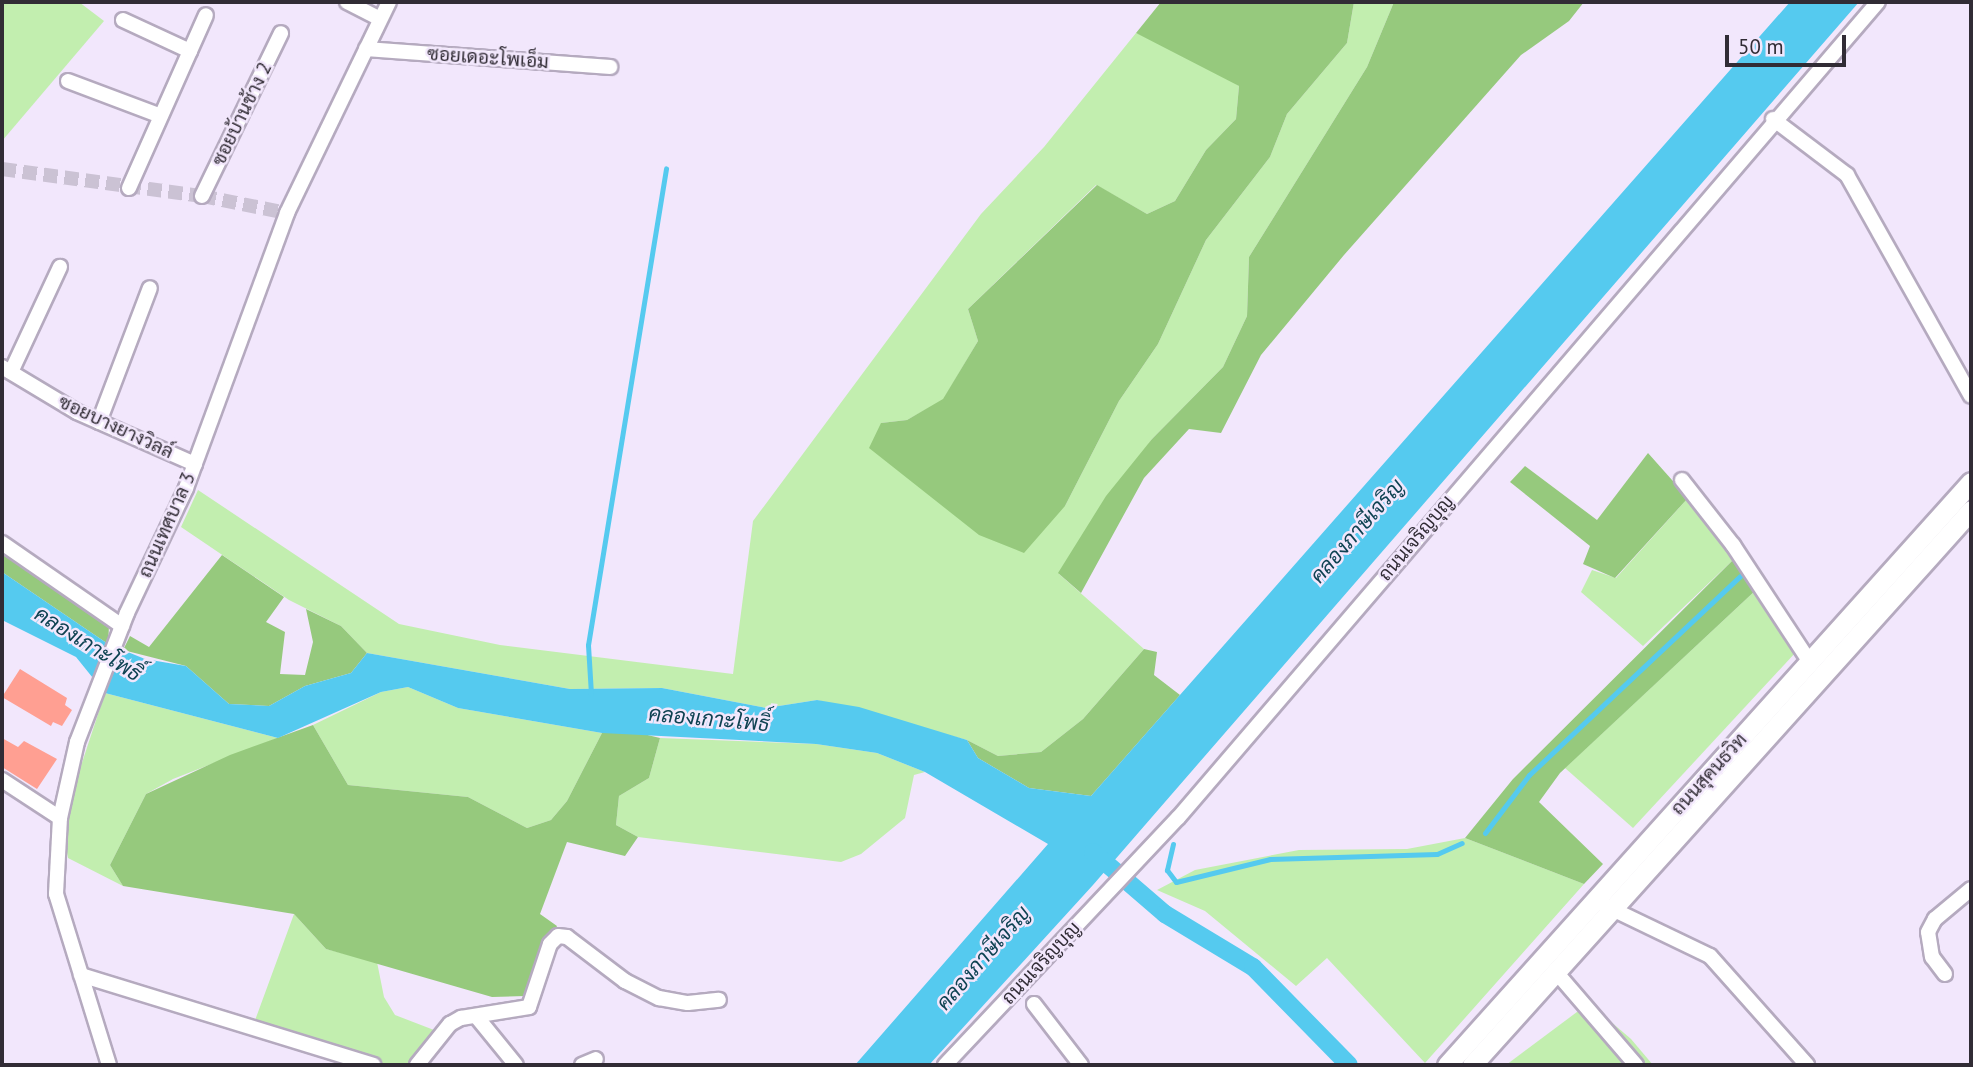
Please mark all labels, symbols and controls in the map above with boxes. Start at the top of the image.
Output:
scale bar [1728,21,1849,65]
text: 50 m [1738,33,1784,60]
street label: ซอยเดอะโพเอ็ม [426,42,550,74]
street label: ซอยบ้านช้าง 2 [207,59,277,169]
street label: ซอยบางยางวิลล์ [55,390,177,464]
street label: ถนนเทศบาล 3 [134,469,200,581]
water label: คลองภาษีเจริญ [1305,474,1409,588]
street label: ถนนเจริญบุญ [1374,491,1458,585]
water label: คลองเกาะโพธิ์ [30,601,146,687]
water label: คลองเกาะโพธิ์ [648,701,770,737]
street label: ถนนสุคนธวิท [1666,728,1752,820]
water label: คลองภาษีเจริญ [931,901,1035,1015]
street label: ถนนเจริญบุญ [997,917,1085,1009]

